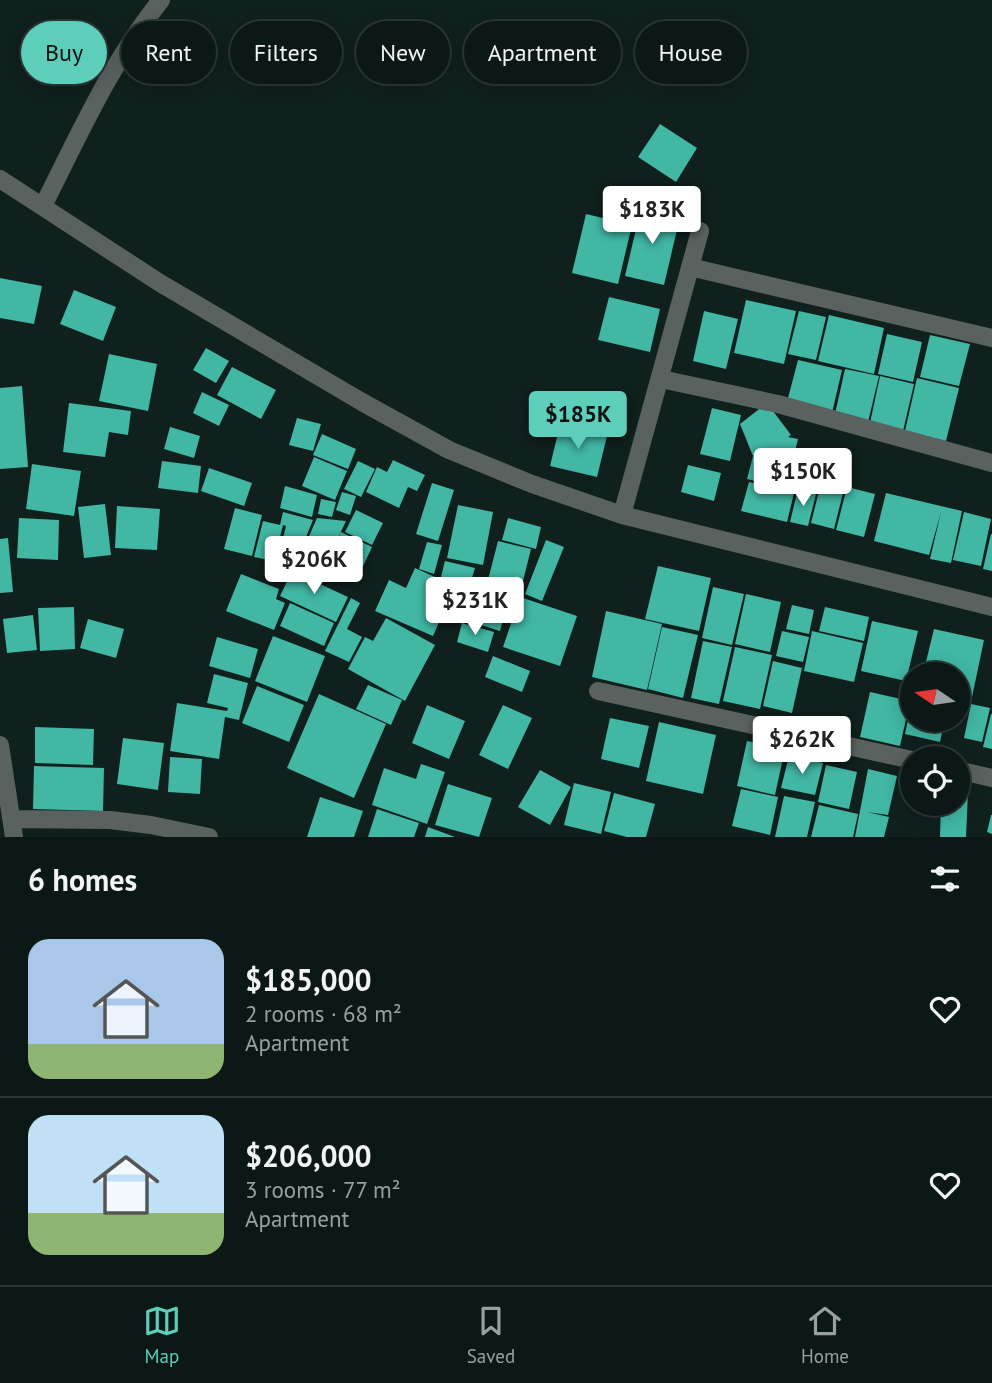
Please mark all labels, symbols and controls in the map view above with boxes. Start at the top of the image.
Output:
chip: Buy [21,21,107,84]
chip: Rent [121,21,216,84]
chip: Filters [230,21,342,84]
chip: New [356,21,450,84]
chip: Apartment [464,21,621,84]
chip: House [635,21,747,84]
pin: $183K [603,187,701,246]
text: $183K [619,194,685,223]
pin: $185K [529,392,627,451]
text: $185K [545,399,611,428]
pin: $150K [754,448,852,508]
text: $150K [770,456,836,485]
pin: $206K [265,536,363,596]
text: $206K [281,544,347,573]
pin: $231K [426,578,524,637]
text: $231K [442,585,508,614]
north arrow [900,662,970,732]
map controls [900,662,970,816]
pin: $262K [753,716,851,776]
text: $262K [769,724,835,753]
button: locate [900,746,970,816]
text: 6 homes [28,860,137,899]
icon: filters [926,860,964,898]
text: $185,000 [245,960,372,999]
icon: home [84,967,168,1051]
icon: heart [926,990,964,1028]
text: 2 rooms · 68 m² [245,999,402,1028]
text: Apartment [245,1028,349,1057]
text: $206,000 [245,1136,372,1175]
icon: home [84,1143,168,1227]
icon: heart [926,1166,964,1204]
text: 3 rooms · 77 m² [245,1175,401,1204]
text: Apartment [245,1204,349,1233]
tab: Map [143,1302,181,1368]
tab: Saved [467,1302,515,1368]
tab: Home [801,1302,849,1368]

